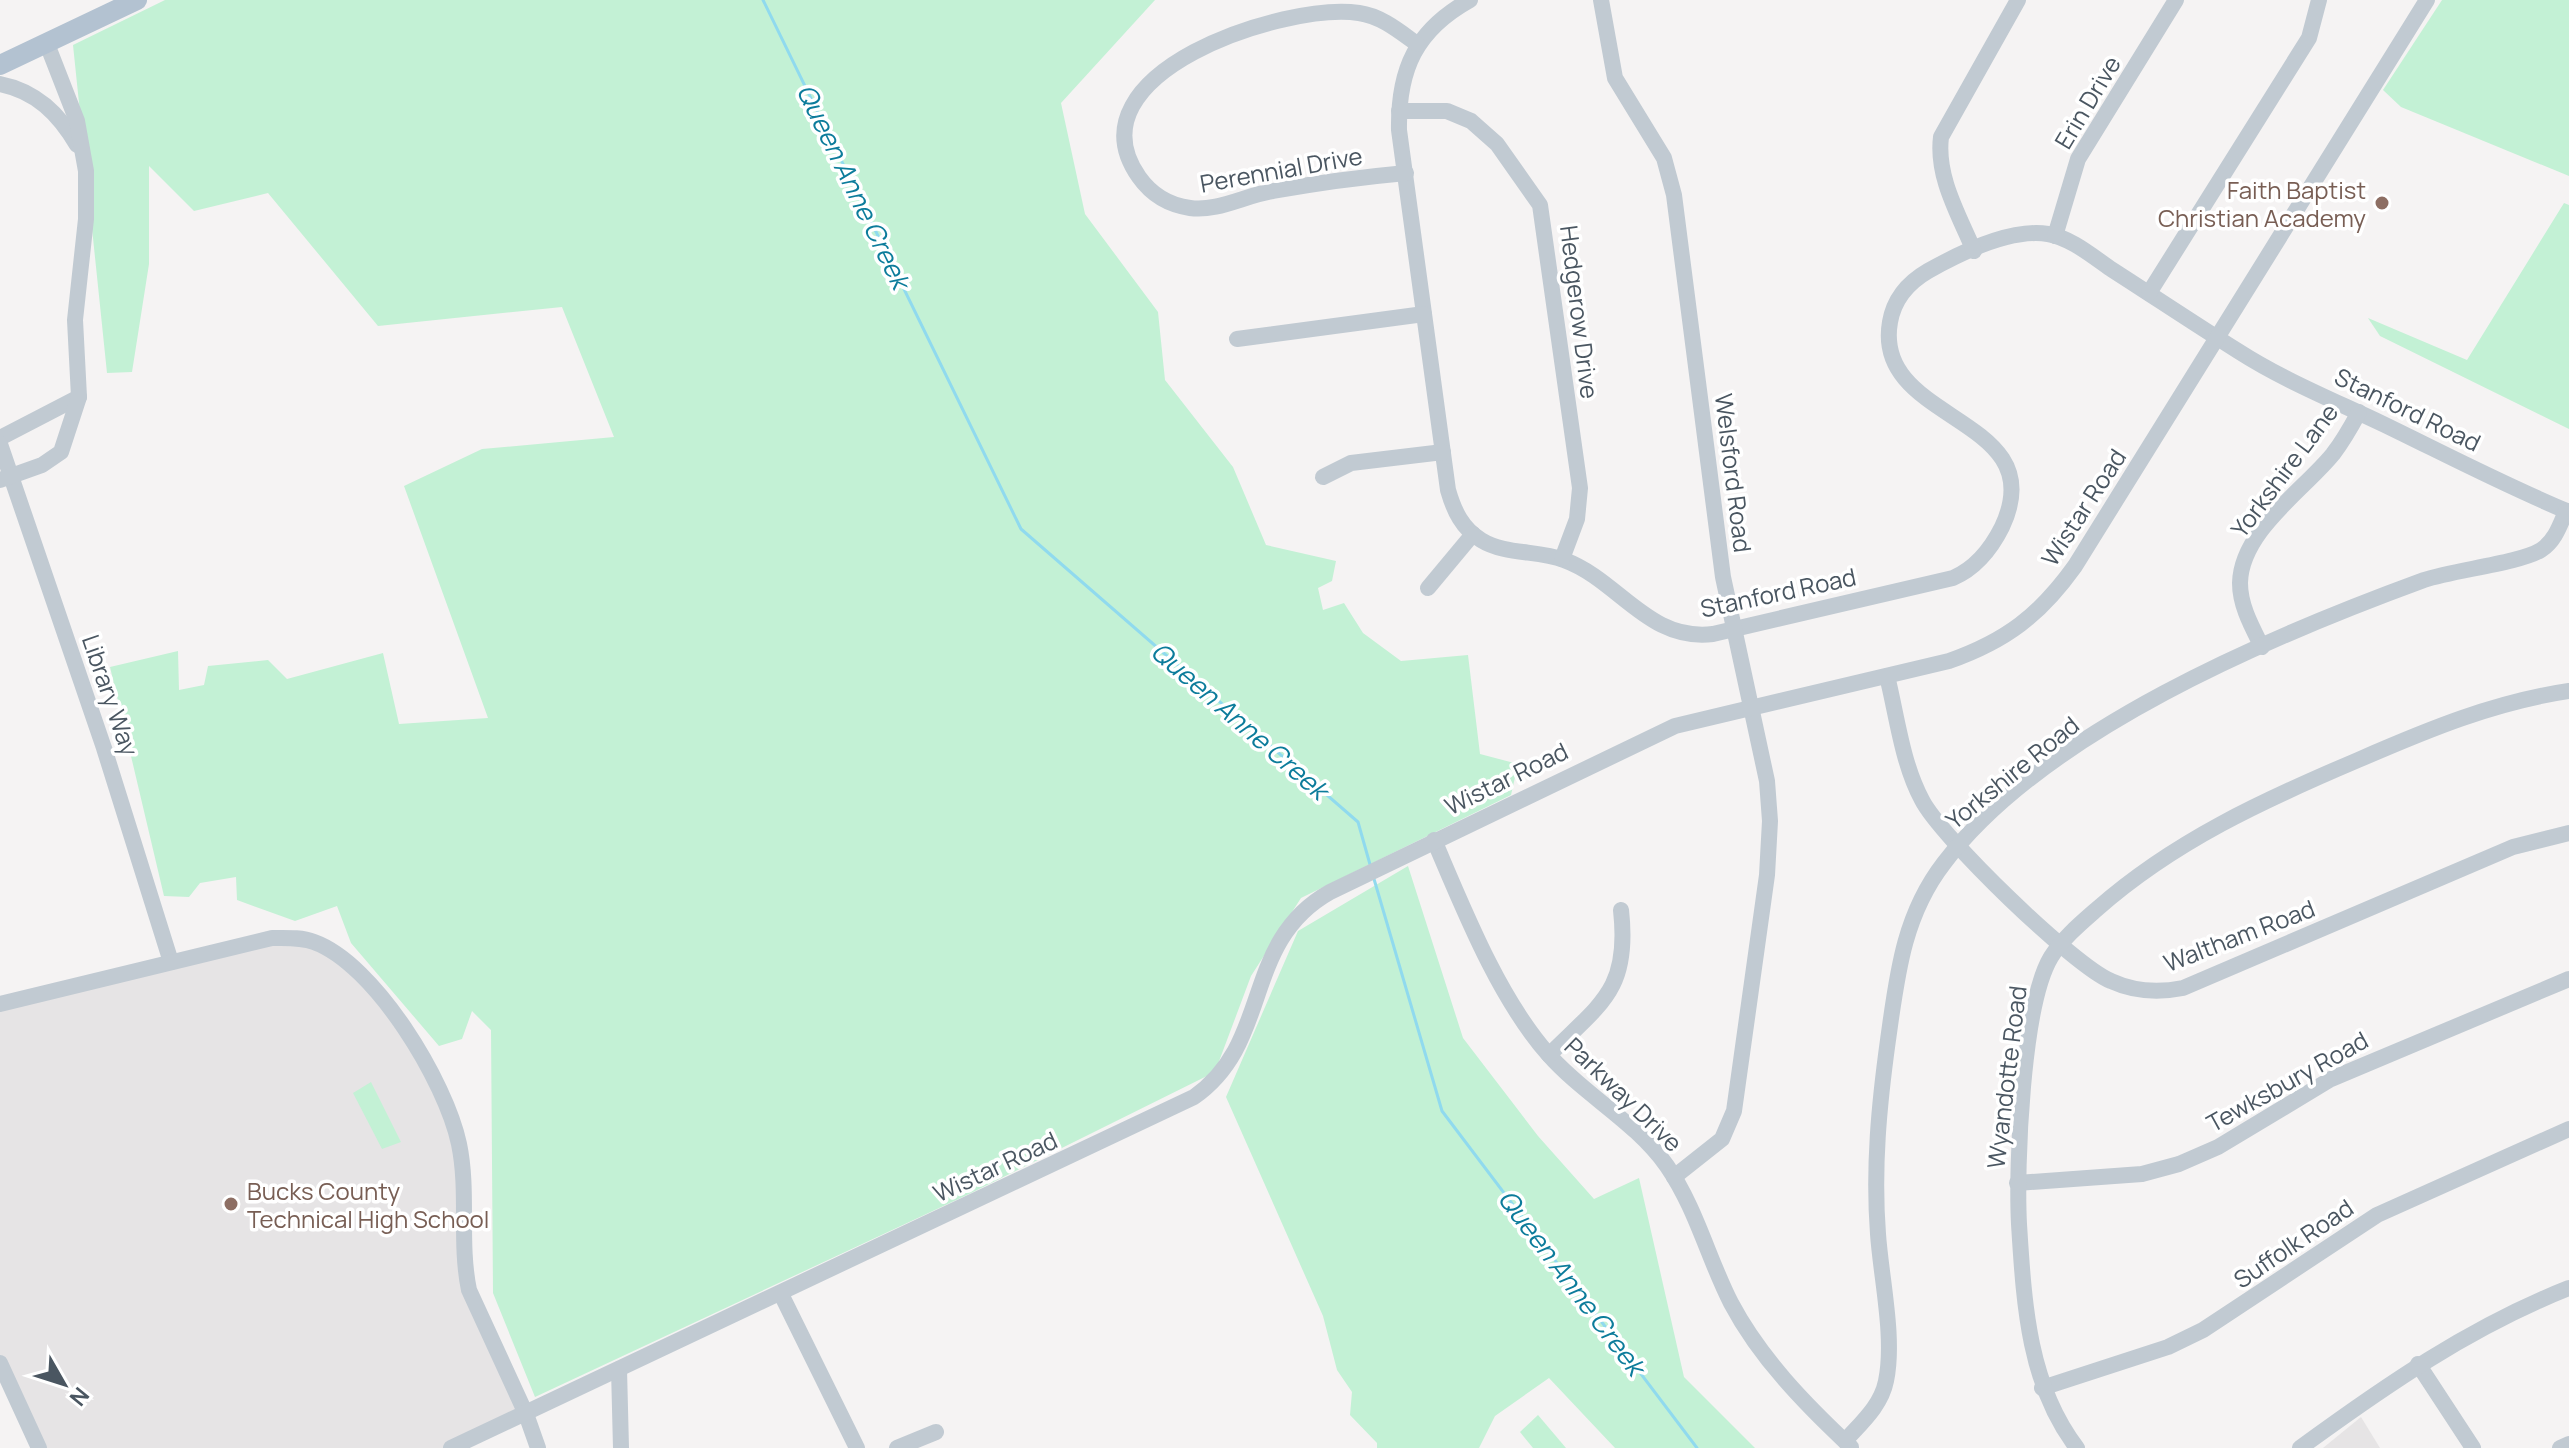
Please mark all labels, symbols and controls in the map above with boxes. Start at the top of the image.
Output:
street label: Erin Drive [2046,49,2128,155]
water label: Queen Anne Creek [789,78,921,298]
street label: Perennial Drive [1197,138,1365,200]
place label: Faith Baptist Christian Academy [2158,173,2366,234]
marker: Faith Baptist Christian Academy [2373,194,2391,212]
street label: Hedgerow Drive [1553,223,1607,401]
street label: Stanford Road [2330,359,2486,459]
street label: Welsford Road [1708,392,1760,554]
street label: Yorkshire Lane [2223,396,2345,544]
street label: Wistar Road [2033,442,2133,572]
street label: Stanford Road [1697,559,1859,625]
street label: Library Way [75,630,147,760]
water label: Queen Anne Creek [1144,633,1339,810]
street label: Yorkshire Road [1938,708,2086,836]
street label: Wistar Road [1439,734,1573,822]
street label: Waltham Road [2159,891,2319,979]
street label: Wyandotte Road [1978,984,2034,1170]
street label: Tewksbury Road [2200,1023,2374,1139]
street label: Parkway Drive [1558,1029,1690,1159]
street label: Wistar Road [928,1123,1062,1209]
place label: Bucks County Technical High School [247,1174,489,1235]
water label: Queen Anne Creek [1490,1182,1656,1385]
street label: Suffolk Road [2227,1191,2359,1295]
marker: Bucks County Technical High School [222,1195,240,1213]
north arrow [24,1344,104,1424]
text: N [63,1381,96,1412]

